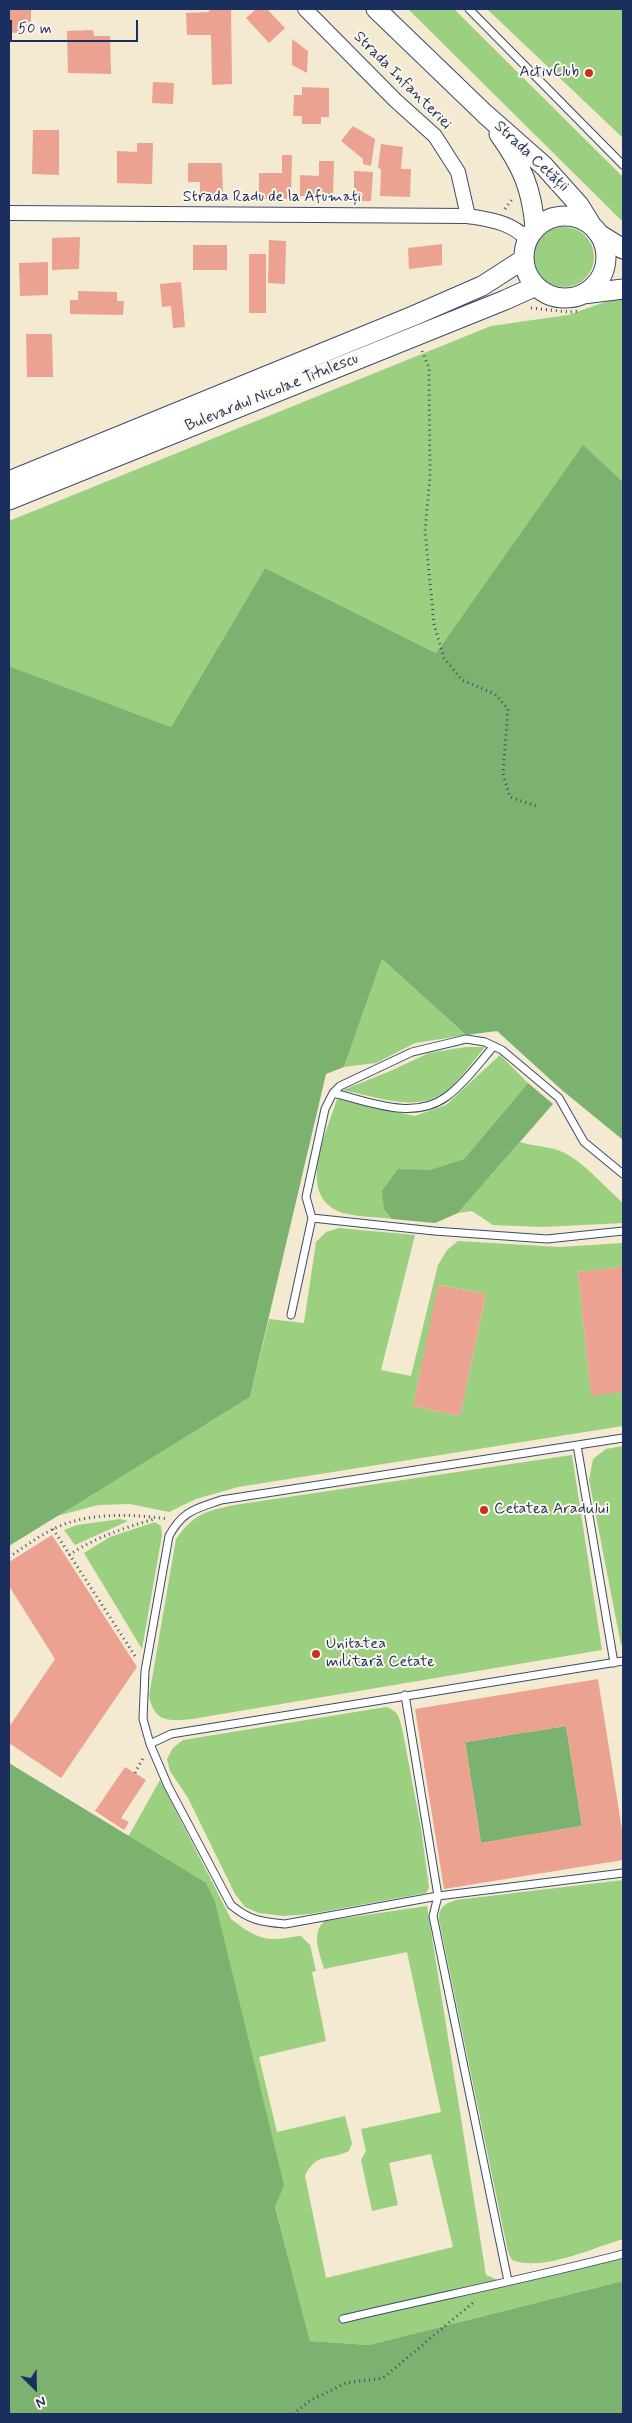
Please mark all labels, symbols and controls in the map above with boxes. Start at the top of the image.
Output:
scale bar [12,10,140,42]
text: 50 m [18,19,52,39]
street label: Strada Infanteriei [349,28,455,134]
place label: ActivClub [519,63,579,83]
marker: ActivClub [583,67,595,79]
street label: Strada Cetății [489,117,573,197]
street label: Strada Radu de la Afumați [183,188,361,208]
street label: Bulevardul Nicolae Titulescu [183,349,361,437]
place label: Cetatea Aradului [494,1500,609,1520]
marker: Cetatea Aradului [478,1504,490,1516]
place label: Unitatea militară Cetate [326,1635,435,1673]
marker: Unitatea militară Cetate [310,1648,322,1660]
north arrow [10,2363,60,2413]
text: N [33,2392,49,2412]

